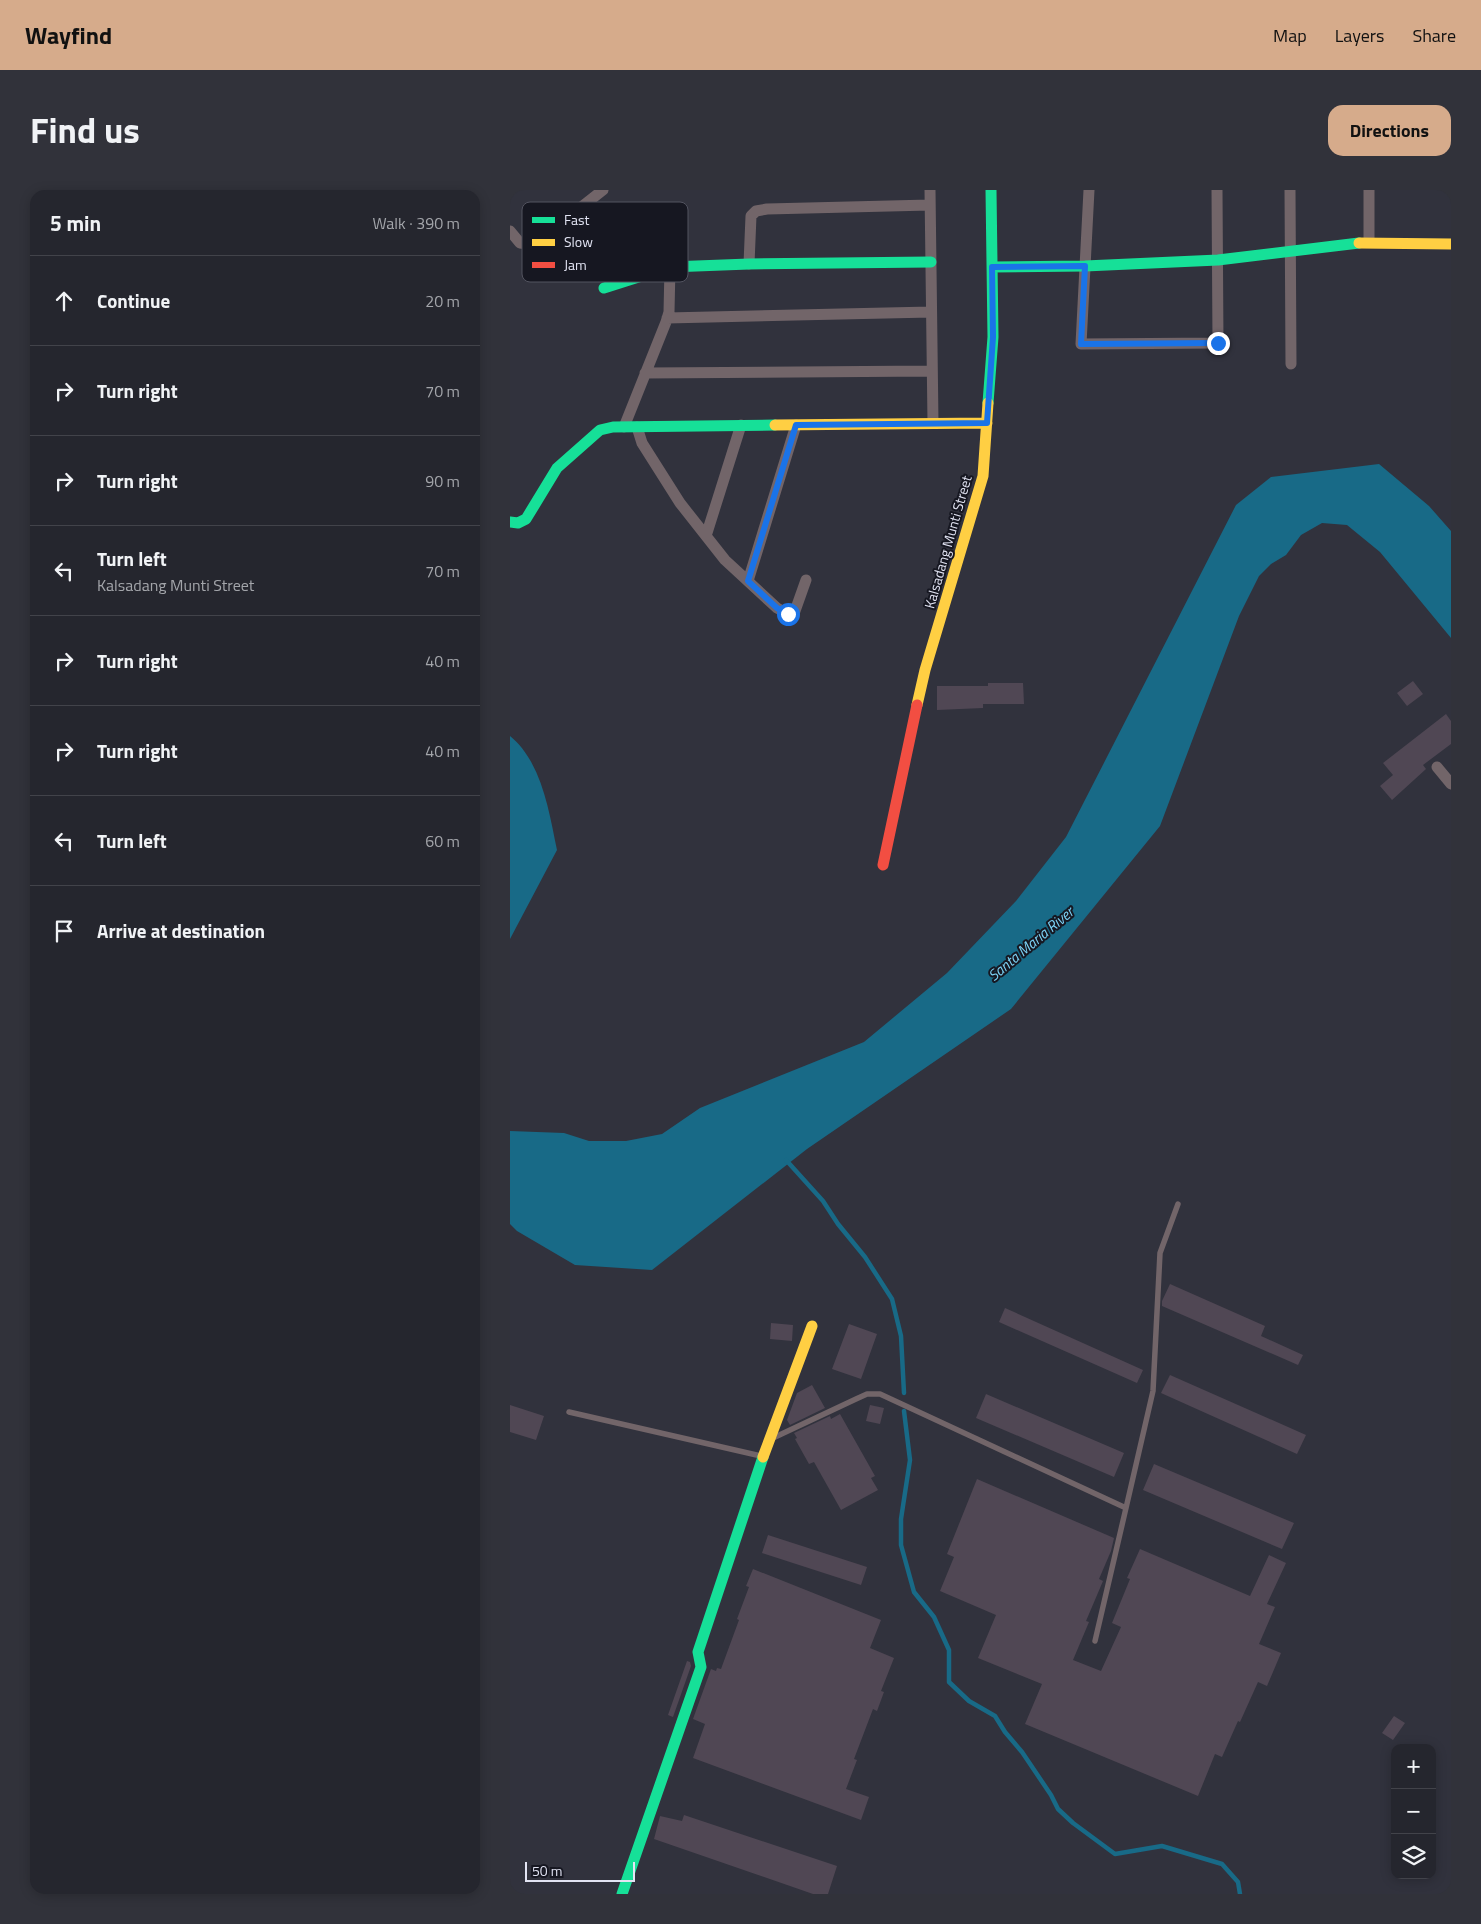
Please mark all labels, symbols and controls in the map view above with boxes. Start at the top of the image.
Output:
text: Wayfind [25,17,112,53]
text: Map [1273,22,1307,49]
text: Layers [1335,22,1384,49]
text: Share [1412,22,1456,49]
text: Find us [30,103,140,157]
button: Directions [1328,105,1451,156]
legend [522,202,688,282]
text: 5 min [50,207,101,239]
text: Fast [564,209,589,230]
text: Walk · 390 m [372,211,460,235]
text: Slow [564,231,593,252]
text: Jam [564,254,587,275]
text: Continue [97,286,170,315]
icon: ahead [50,287,78,315]
text: 20 m [425,289,460,313]
route end [1207,332,1230,355]
text: Turn right [97,376,178,405]
icon: right [50,377,78,405]
text: 70 m [425,379,460,403]
text: Turn right [97,466,178,495]
icon: right [50,467,78,495]
text: 90 m [425,469,460,493]
street label: Kalsadang Munti Street [918,473,977,611]
text: Turn left [97,544,167,573]
icon: left [50,557,78,585]
text: 70 m [425,559,460,583]
text: Kalsadang Munti Street [97,573,254,597]
route start [777,603,800,626]
text: Turn right [97,646,178,675]
icon: right [50,647,78,675]
text: 40 m [425,649,460,673]
text: Turn right [97,736,178,765]
icon: right [50,737,78,765]
text: 40 m [425,739,460,763]
text: Turn left [97,826,167,855]
icon: left [50,827,78,855]
text: 60 m [425,829,460,853]
water label: Santa Maria River [983,899,1080,986]
text: Arrive at destination [97,916,265,945]
icon: arrive [50,917,78,945]
map controls [1391,1744,1436,1879]
button: + [1391,1744,1436,1789]
button: − [1391,1789,1436,1834]
button: layers [1391,1834,1436,1879]
scale bar [525,1859,635,1882]
text: 50 m [532,1860,562,1881]

